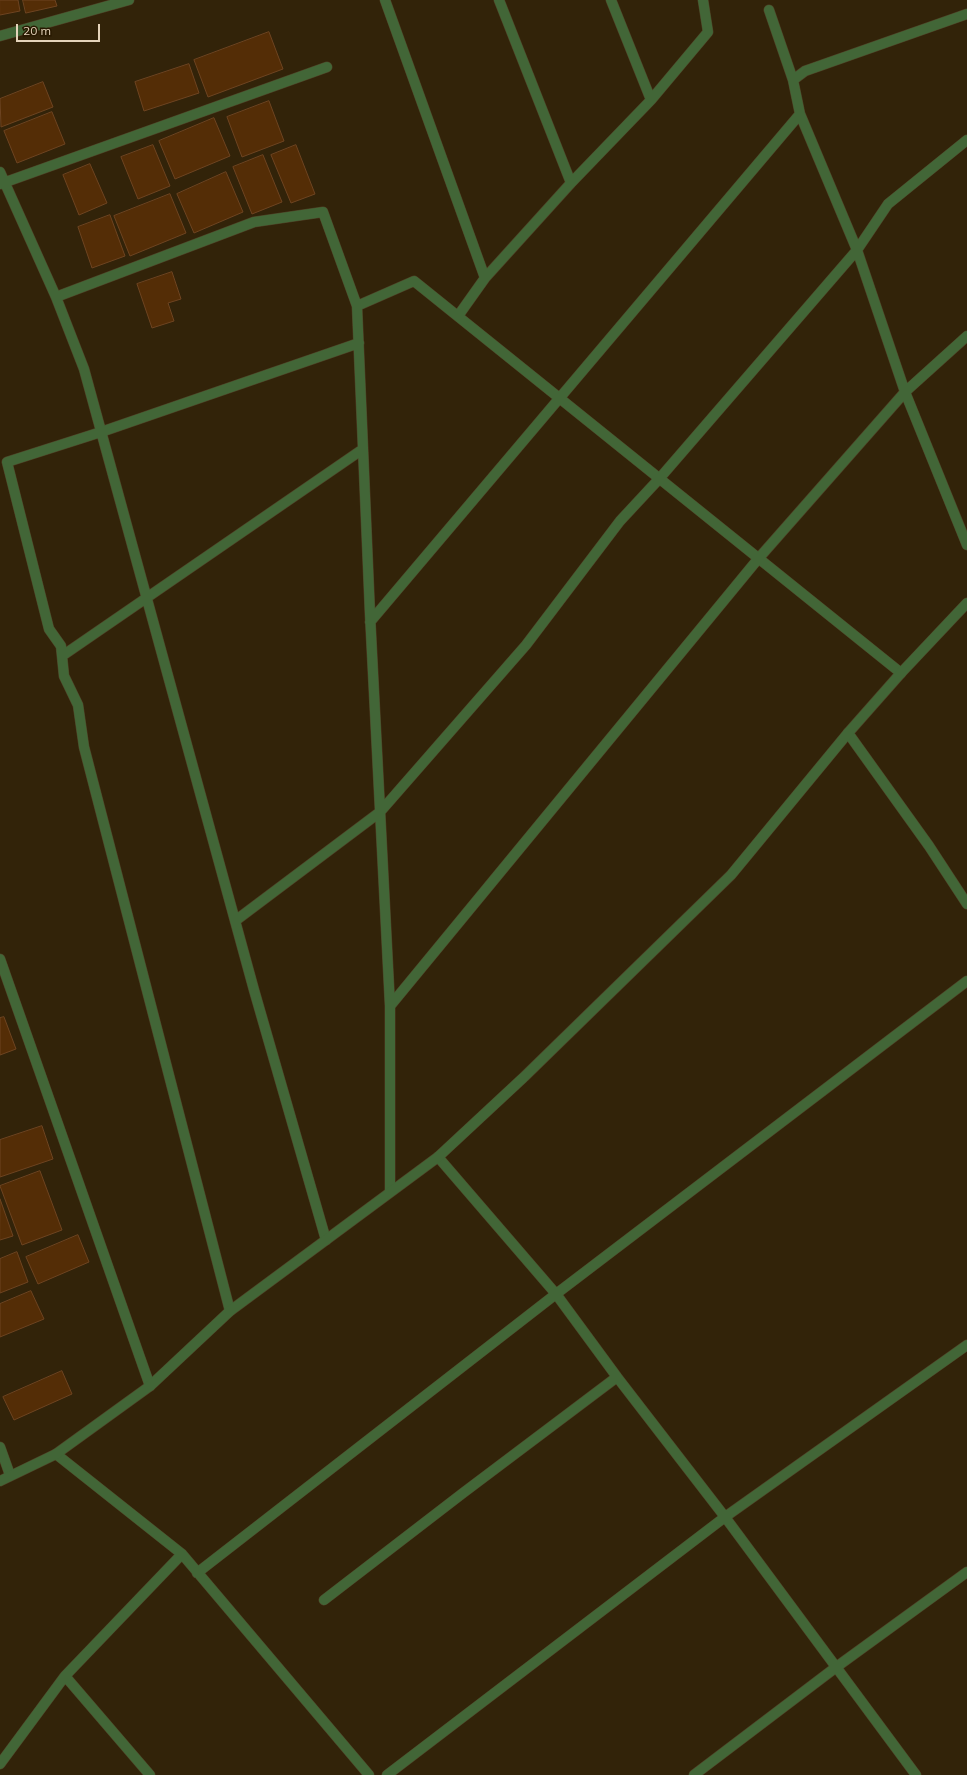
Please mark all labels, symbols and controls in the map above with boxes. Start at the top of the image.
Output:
scale bar [18,16,102,42]
text: 20 m [23,23,51,38]

